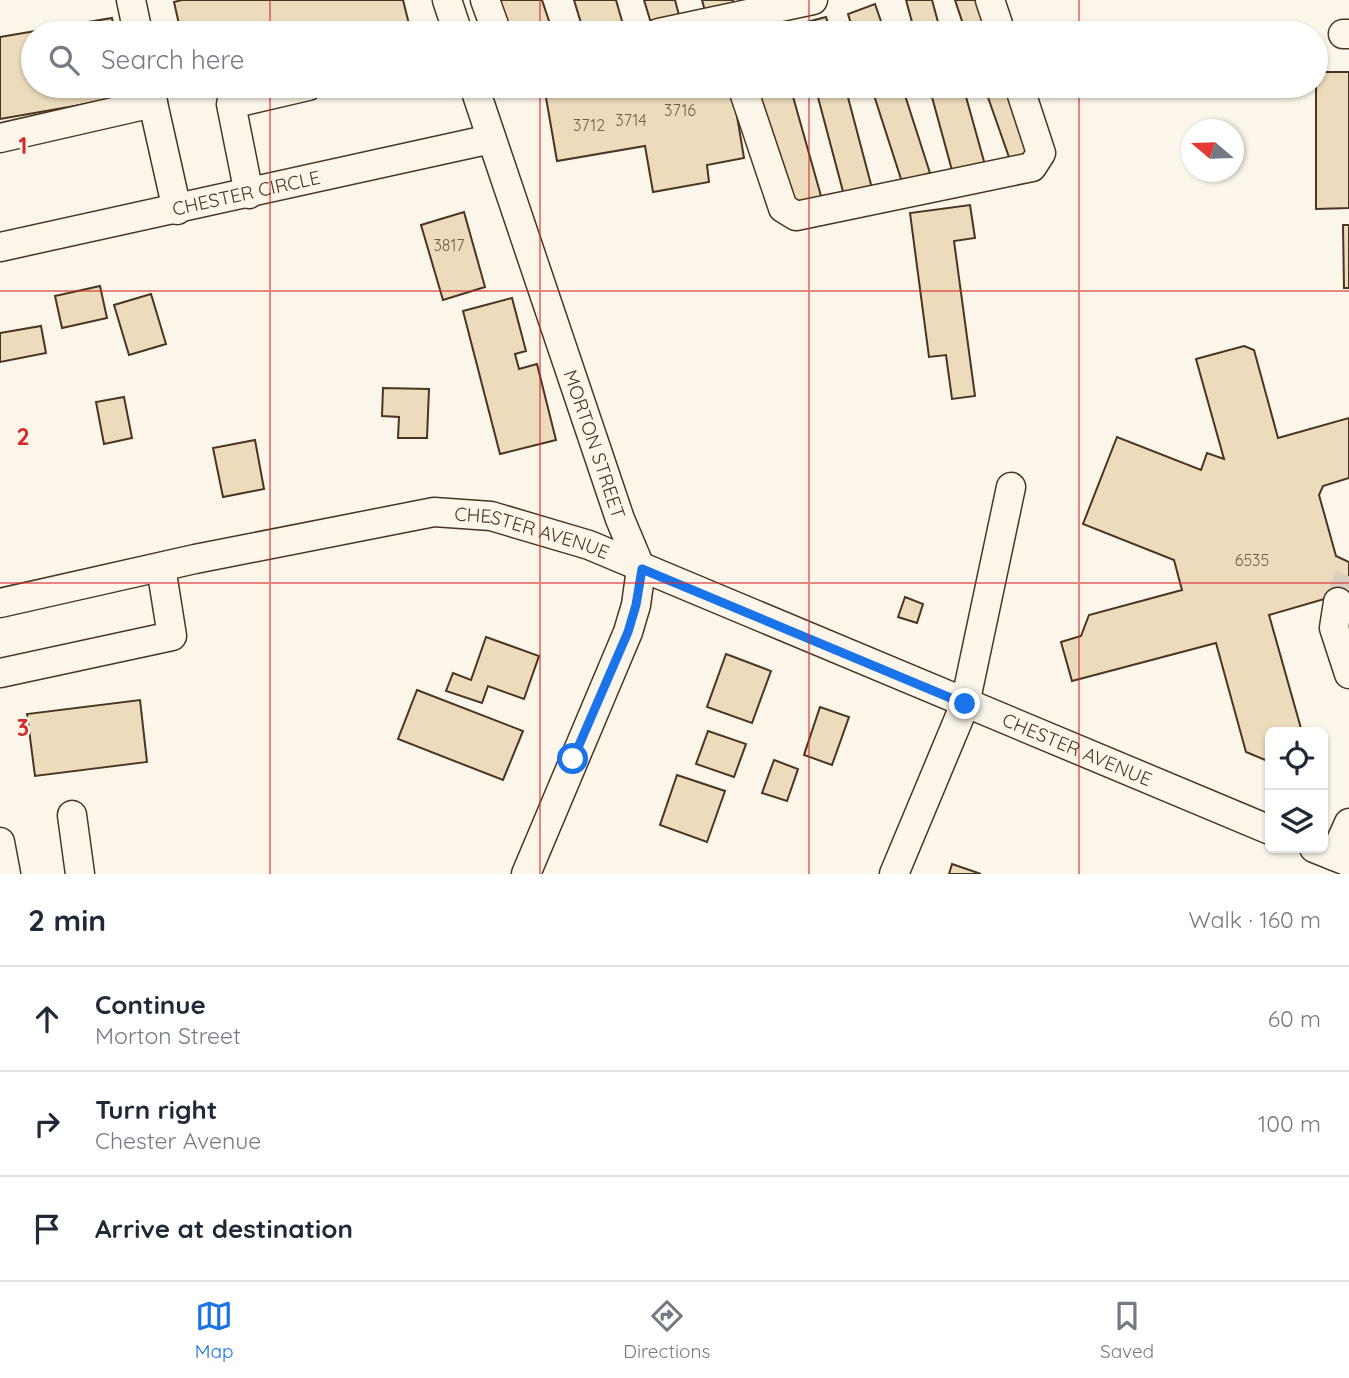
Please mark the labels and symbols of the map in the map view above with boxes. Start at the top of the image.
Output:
house number: 3716 [664,100,696,120]
house number: 3714 [615,110,647,130]
house number: 3712 [573,115,605,135]
north arrow [1181,119,1244,182]
text: 1 [19,131,27,160]
street label: CHESTER CIRCLE [170,165,322,221]
house number: 3817 [433,235,465,255]
street label: MORTON STREET [559,367,631,522]
text: 2 [16,422,30,451]
street label: CHESTER AVENUE [454,501,613,564]
house number: 6535 [1235,550,1269,570]
route end [949,688,980,719]
street label: CHESTER AVENUE [999,707,1156,791]
text: 3 [17,713,29,742]
route start [557,743,588,774]

